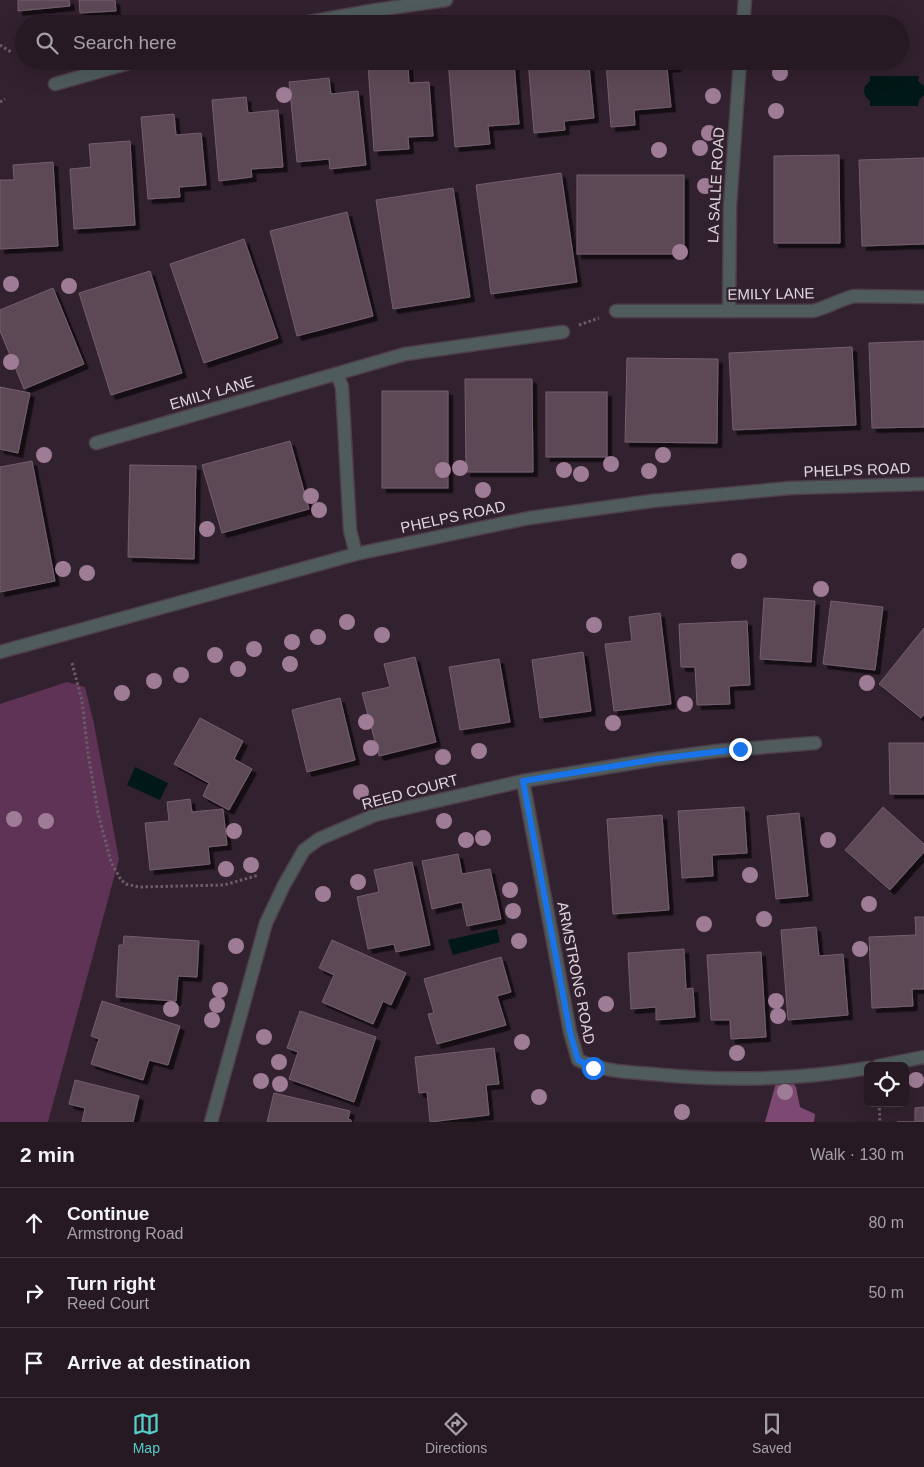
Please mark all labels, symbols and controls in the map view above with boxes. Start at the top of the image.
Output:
search box [15,15,909,70]
icon: search [33,29,61,57]
text: Search here [73,32,177,53]
street label: LA SALLE ROAD [704,127,727,243]
street label: EMILY LANE [727,284,815,303]
street label: EMILY LANE [168,372,256,413]
street label: PHELPS ROAD [803,459,911,480]
street label: PHELPS ROAD [399,497,507,536]
route end [729,738,752,761]
street label: REED COURT [360,771,460,813]
street label: ARMSTRONG ROAD [554,900,599,1046]
route start [582,1057,605,1080]
map controls [864,1062,909,1107]
button: locate [864,1062,909,1107]
text: 2 min [20,1143,75,1166]
text: Walk · 130 m [810,1146,904,1163]
text: Continue [67,1203,149,1224]
icon: ahead [20,1209,48,1237]
text: 80 m [868,1214,904,1231]
text: Armstrong Road [67,1225,184,1242]
text: Turn right [67,1273,155,1294]
icon: right [20,1279,48,1307]
text: 50 m [868,1284,904,1301]
text: Reed Court [67,1295,149,1312]
icon: arrive [20,1349,48,1377]
text: Arrive at destination [67,1352,251,1373]
tab: Map [132,1410,160,1456]
tab: Directions [425,1410,487,1456]
tab: Saved [752,1410,792,1456]

